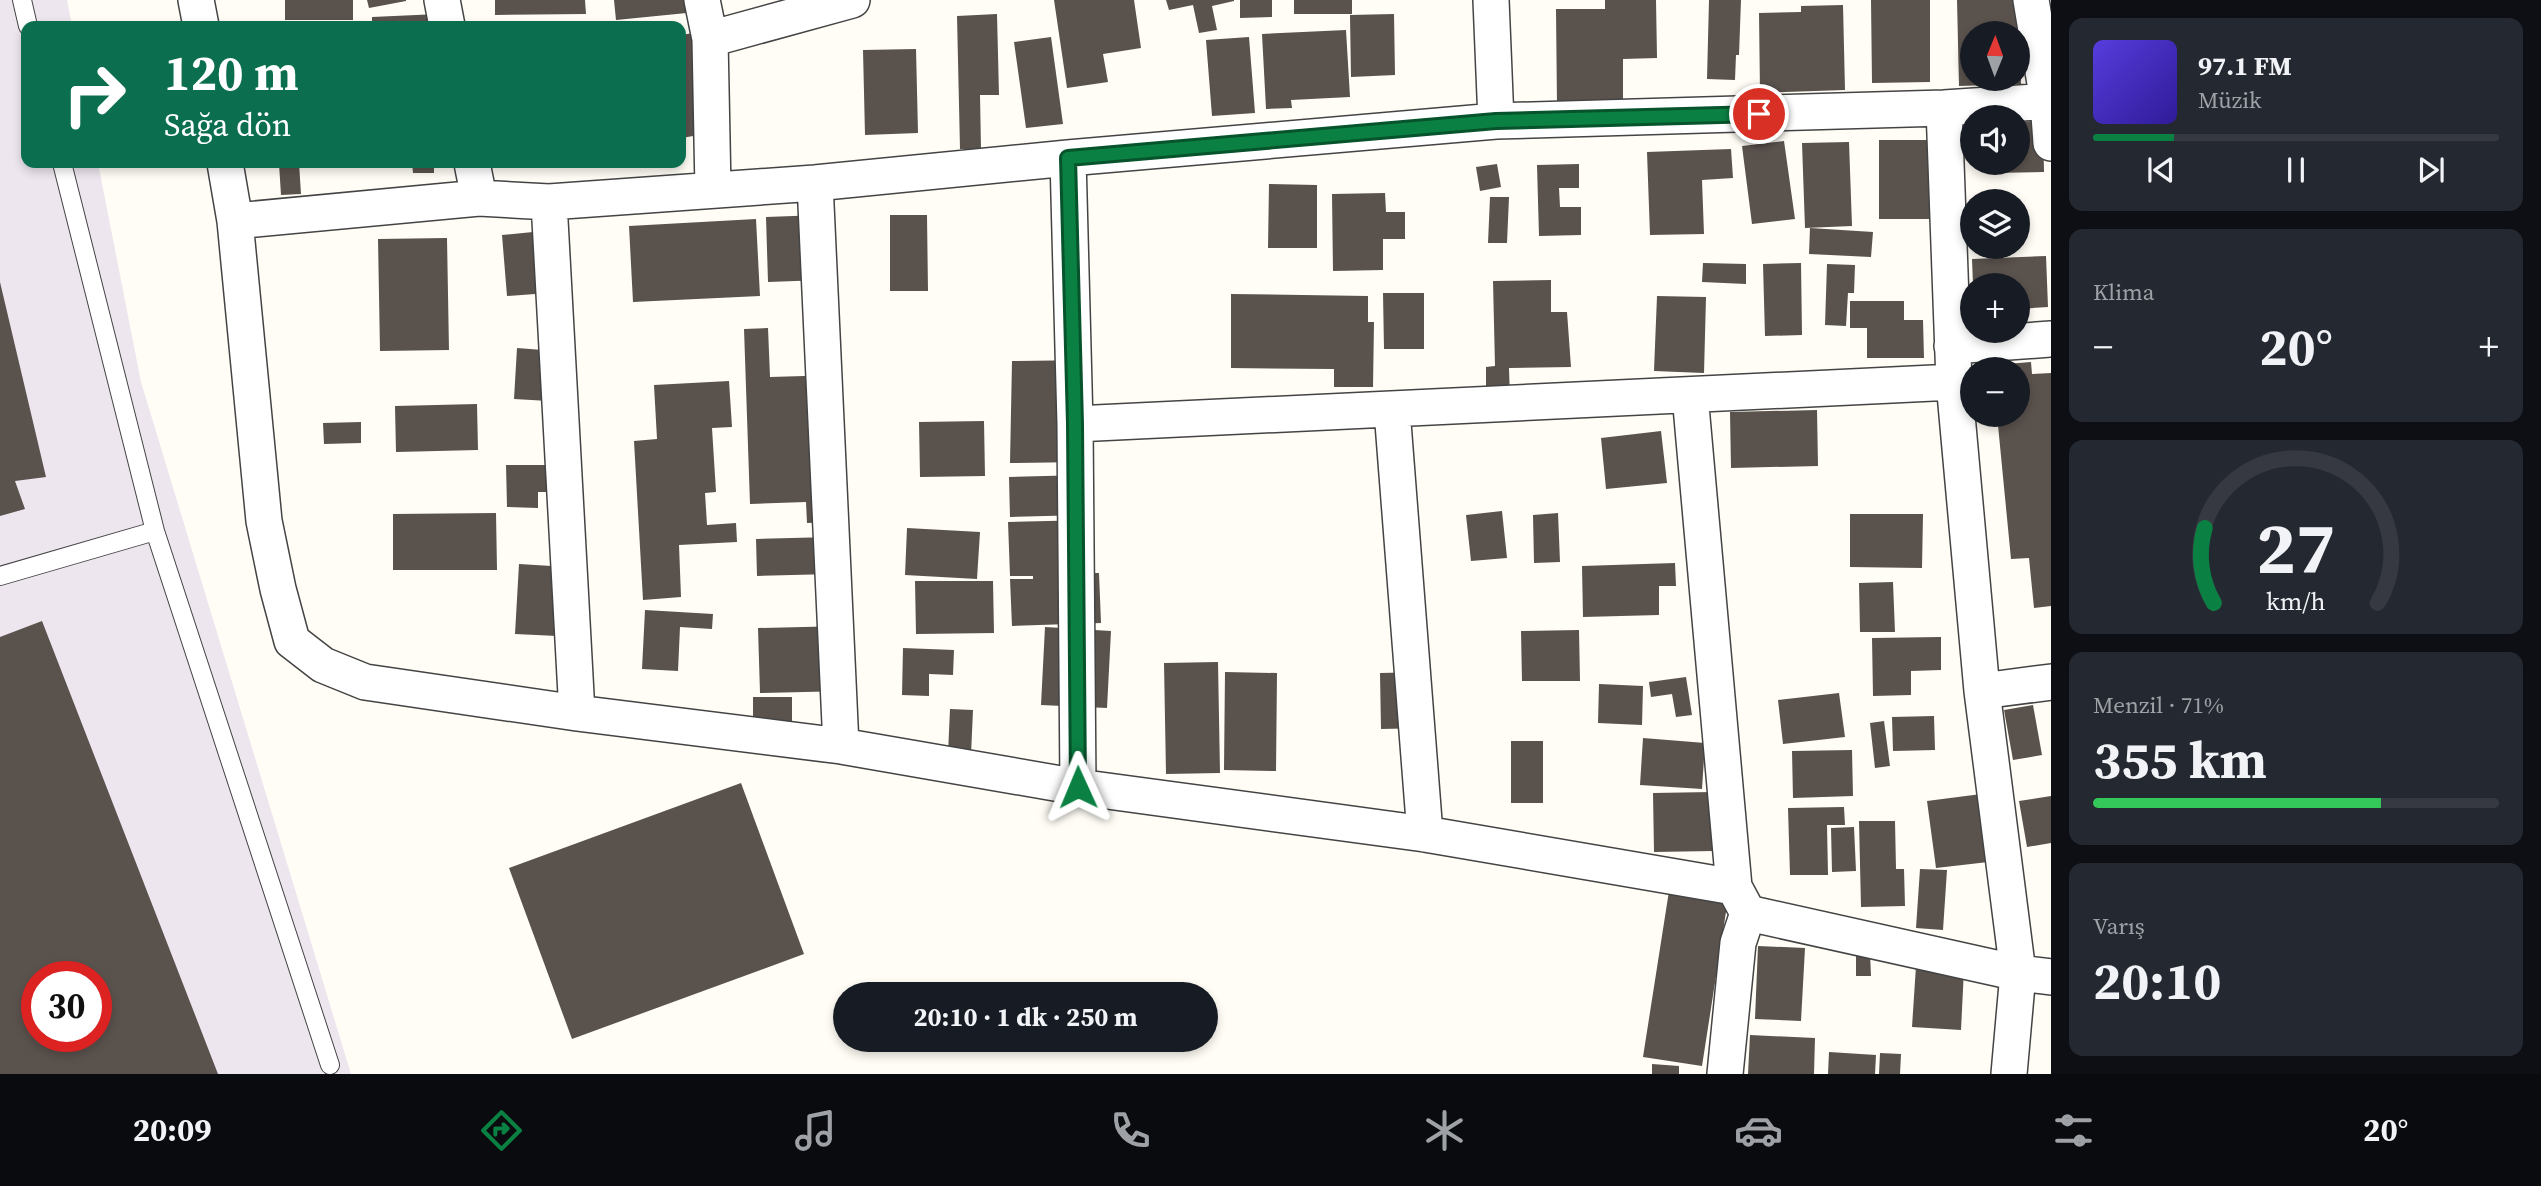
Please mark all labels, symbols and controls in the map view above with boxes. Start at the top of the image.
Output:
north arrow [1960,21,2030,91]
map controls [1960,21,2030,427]
text: 120 m [164,39,299,106]
text: 97.1 FM [2198,48,2292,84]
icon: right [49,49,140,140]
pin [1729,84,1789,144]
text: Müzik [2198,84,2262,116]
icon: arrive [1740,95,1778,133]
text: Sağa dön [164,103,291,147]
button: sound [1960,105,2030,175]
icon: previous [2142,151,2180,189]
icon: pause [2277,151,2315,189]
icon: next [2412,151,2450,189]
button: layers [1960,189,2030,259]
button: + [1960,273,2030,343]
text: Klima [2093,276,2154,308]
text: 20° [2259,311,2333,382]
text: − [2093,321,2113,373]
text: + [2479,321,2499,373]
button: − [1960,357,2030,427]
text: 27 [2257,498,2335,597]
text: km/h [2266,584,2326,618]
text: Menzil · 71% [2093,689,2224,721]
text: 355 km [2093,724,2267,795]
position arrow [1041,750,1115,824]
text: Varış [2093,910,2145,942]
text: 20:10 [2093,945,2221,1016]
speed limit sign: 30 [21,961,112,1052]
text: 20:10 · 1 dk · 250 m [913,999,1138,1035]
icon: directions [477,1106,526,1155]
icon: music [791,1106,840,1155]
icon: phone [1106,1106,1155,1155]
icon: climate [1420,1106,1469,1155]
icon: car [1734,1106,1783,1155]
icon: filters [2049,1106,2098,1155]
text: 20:09 [133,1108,212,1152]
text: 20° [2363,1108,2408,1152]

